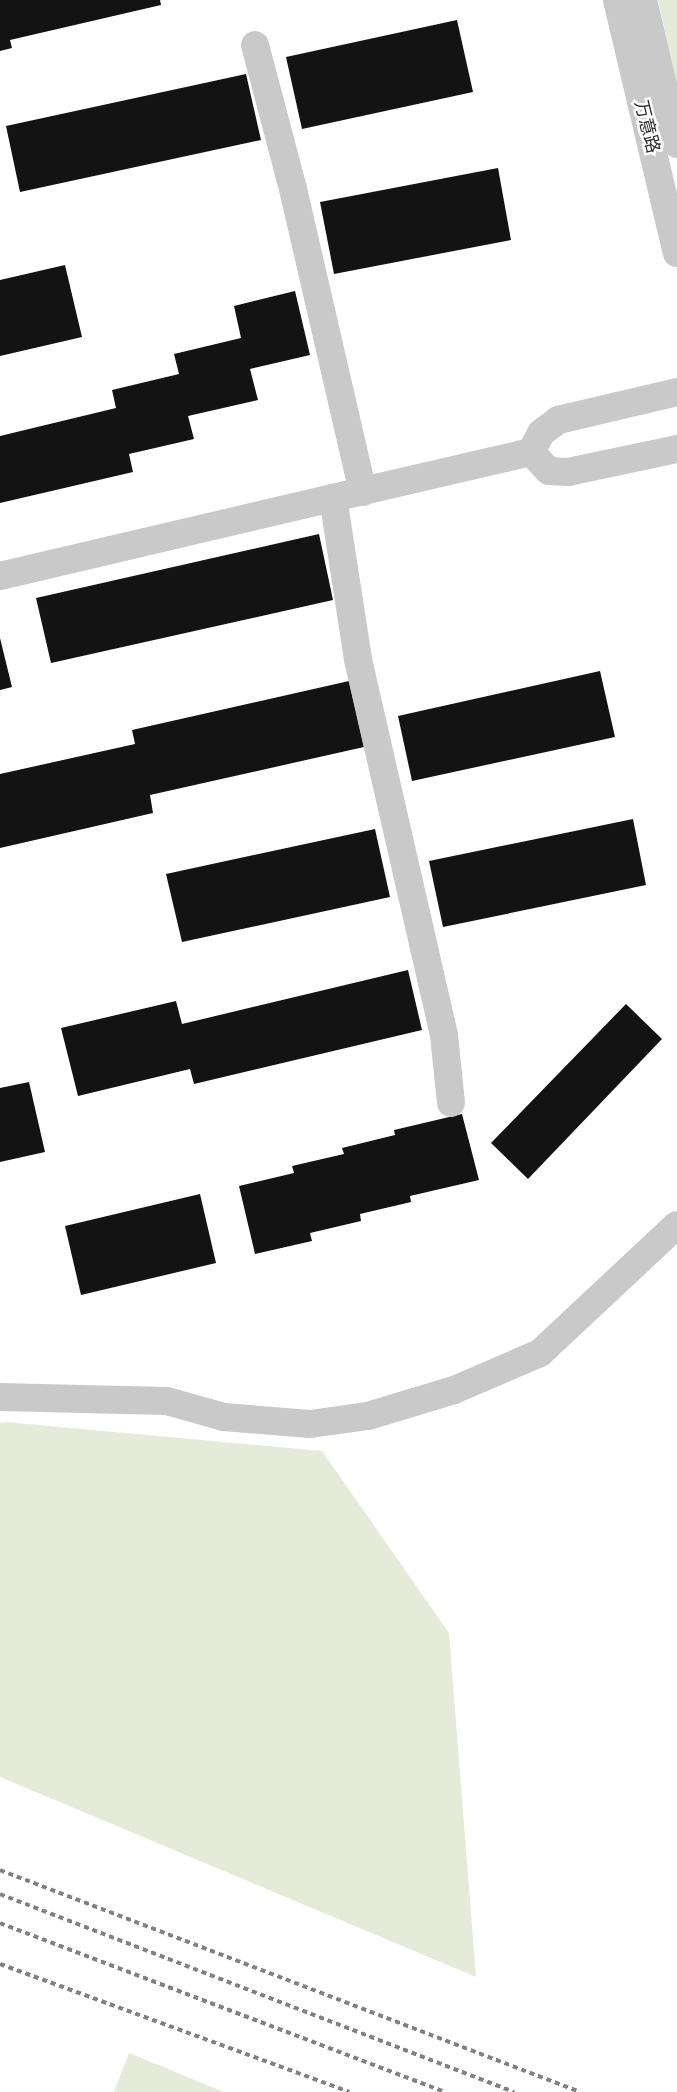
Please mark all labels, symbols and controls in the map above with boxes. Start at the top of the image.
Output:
street label: 万意路 [629,98,663,156]

